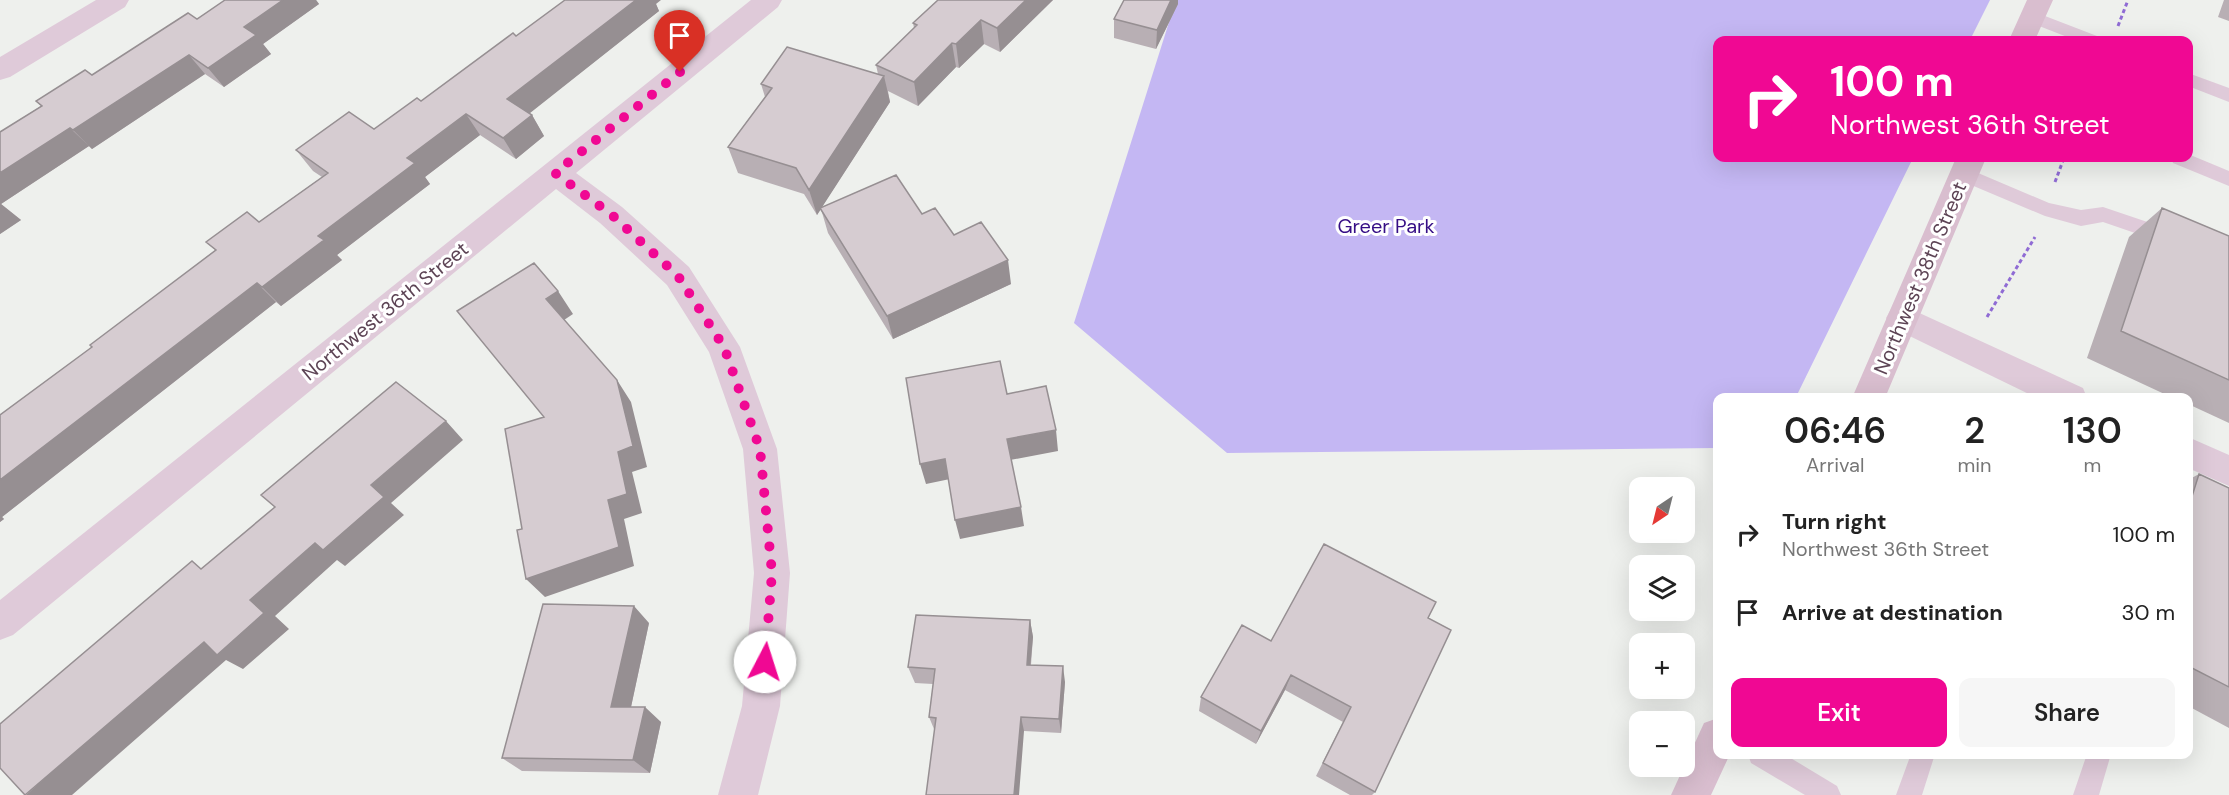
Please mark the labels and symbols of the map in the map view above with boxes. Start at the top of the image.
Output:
pin [654,10,705,72]
street label: Northwest 38th Street [1868,178,1972,378]
park label: Greer Park [1337,213,1435,239]
street label: Northwest 36th Street [296,236,474,386]
north arrow [1629,477,1695,543]
position arrow [733,630,797,694]

